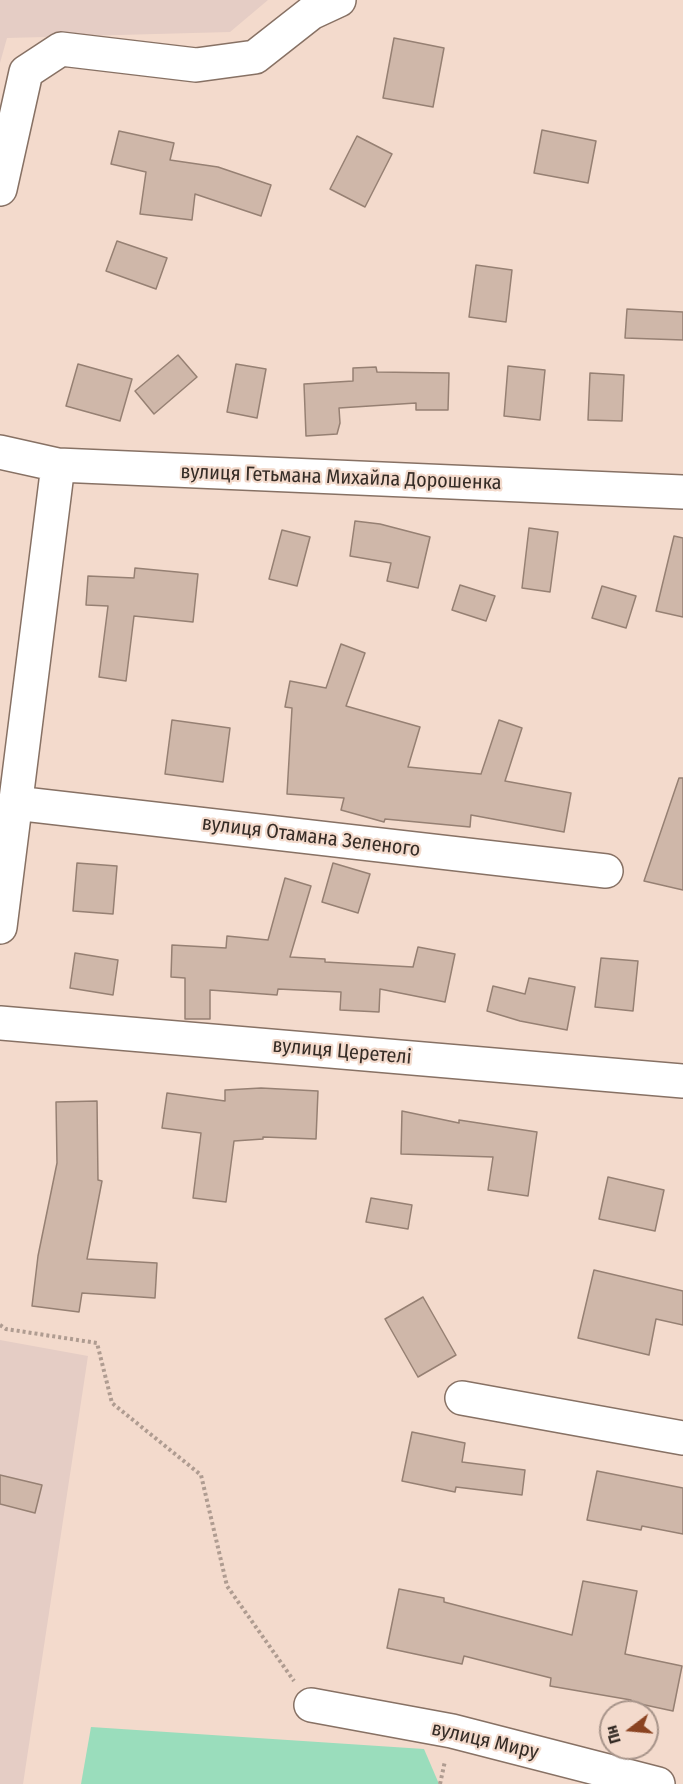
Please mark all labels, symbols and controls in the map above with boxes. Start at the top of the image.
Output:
street label: вулиця Гетьмана Михайла Дорошенка [180,460,502,496]
street label: вулиця Отамана Зеленого [200,812,422,862]
street label: вулиця Церетелі [272,1034,412,1070]
north arrow [599,1700,659,1760]
street label: вулиця Миру [429,1717,541,1765]
text: Пн [602,1723,625,1746]

